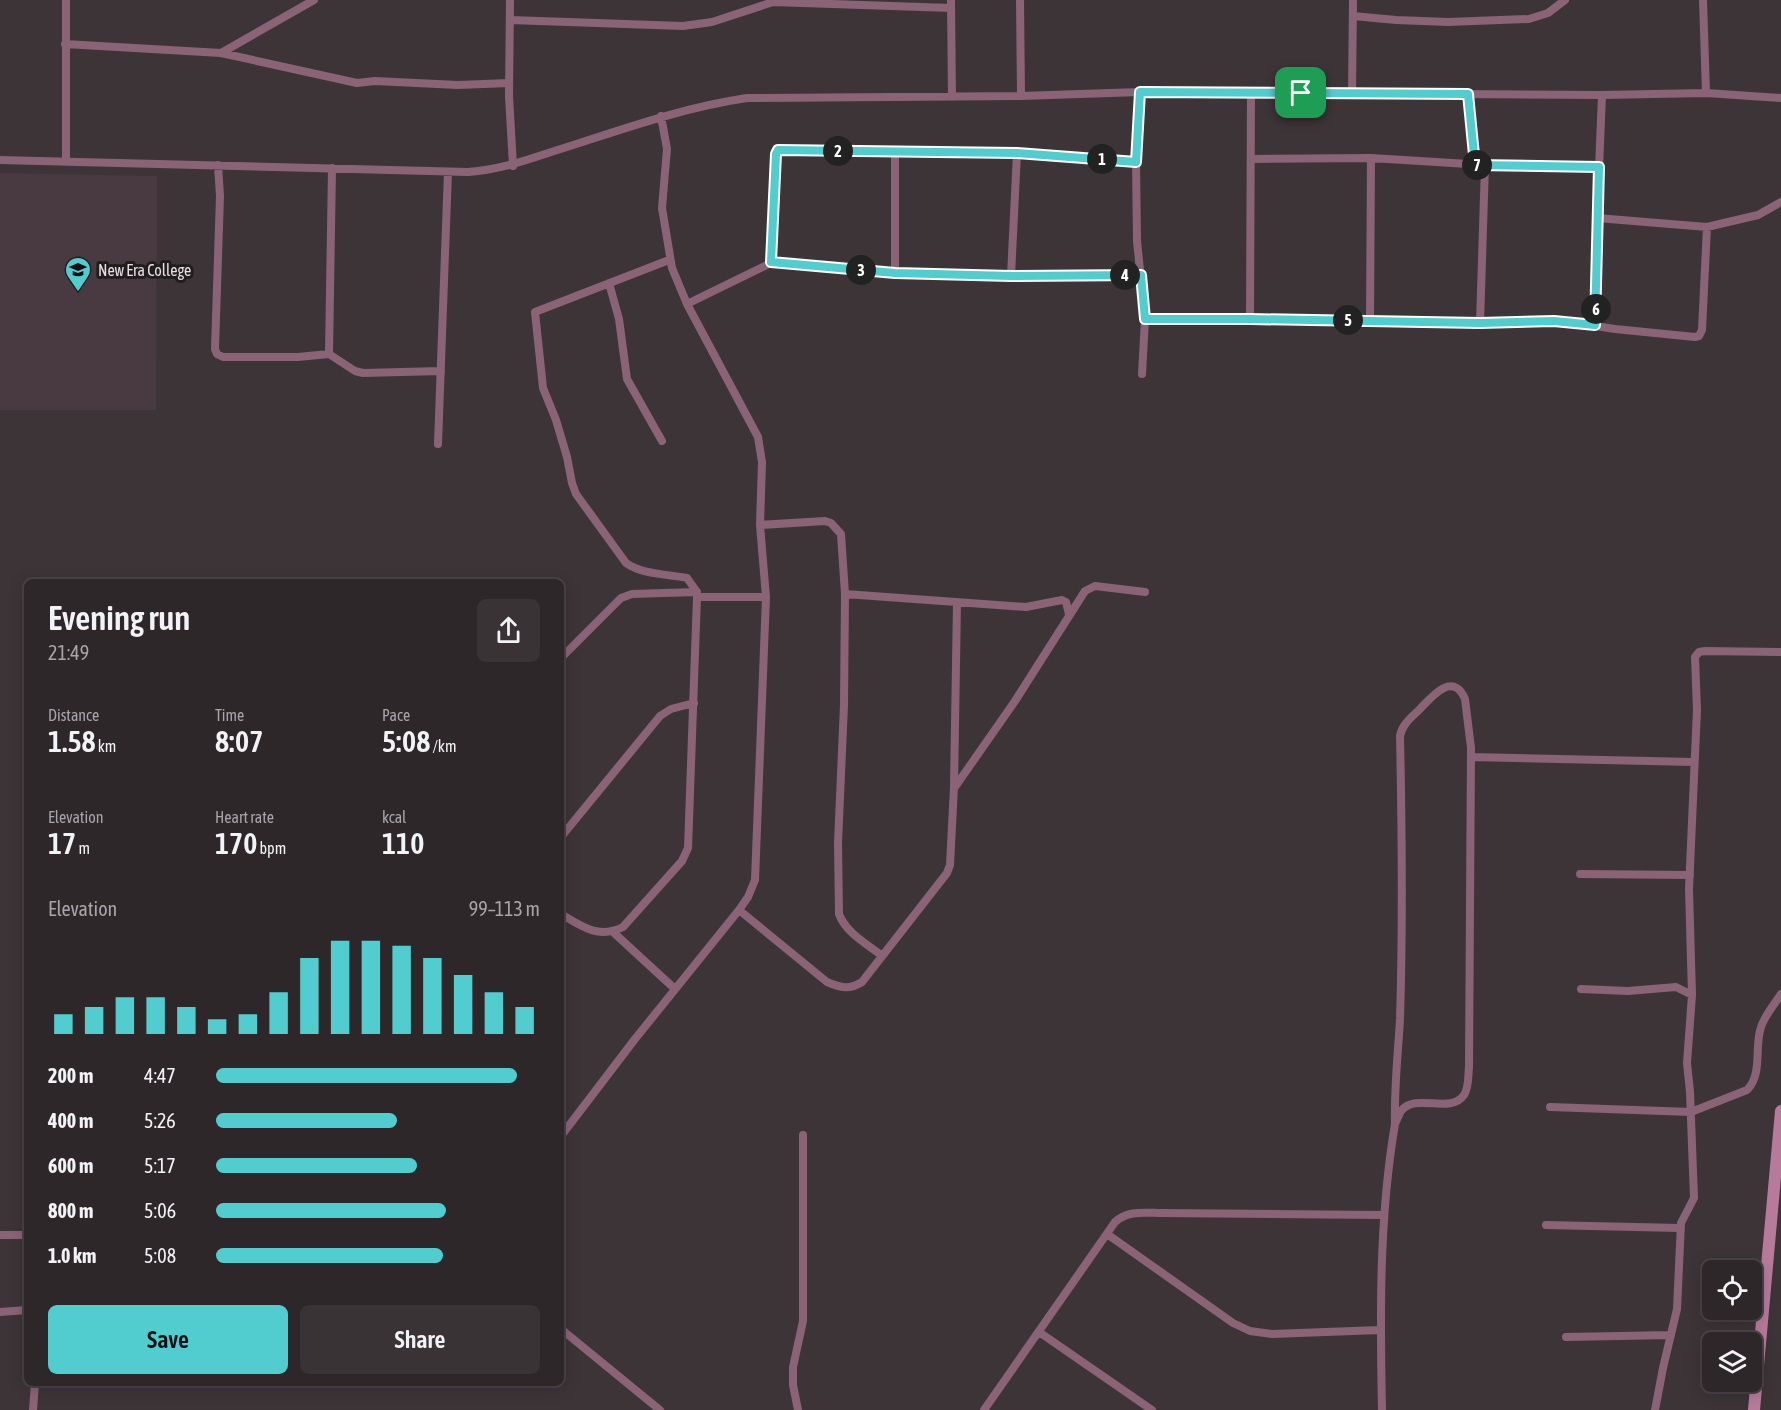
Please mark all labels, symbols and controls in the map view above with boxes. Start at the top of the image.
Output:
pin [1275,67,1326,118]
icon: arrive [1284,76,1317,109]
pin: 2 [823,136,853,166]
text: 2 [834,142,842,160]
pin: 1 [1087,144,1117,174]
text: 1 [1098,150,1106,168]
pin: 7 [1462,150,1492,180]
text: 7 [1473,156,1481,174]
school or university icon: New Era College [63,255,93,293]
pin: 3 [846,255,876,285]
pin: 4 [1110,260,1140,290]
place label: New Era College [98,261,191,280]
text: 3 [857,261,865,279]
text: 4 [1121,266,1129,284]
pin: 6 [1581,294,1611,324]
text: 6 [1592,300,1600,318]
pin: 5 [1333,305,1363,335]
text: 5 [1344,311,1352,329]
text: Evening run [48,599,190,637]
button: share [477,599,540,662]
text: 21:49 [48,641,89,664]
text: Distance [48,706,99,724]
text: Time [215,706,244,724]
text: Pace [382,706,410,724]
text: 1.58 [48,724,96,758]
text: 8:07 [215,724,263,758]
text: 5:08 [382,724,430,758]
text: km [96,737,116,755]
text: /km [430,737,456,755]
text: Elevation [48,808,103,826]
text: Heart rate [215,808,274,826]
text: kcal [382,808,406,826]
text: 17 [48,826,76,860]
text: 170 [215,826,257,860]
text: 110 [382,826,424,860]
text: m [76,839,90,857]
text: bpm [257,839,286,857]
text: Elevation [48,897,117,920]
text: 99–113 m [469,897,540,920]
text: 200 m [48,1064,93,1087]
text: 4:47 [144,1064,176,1087]
text: 400 m [48,1109,93,1132]
text: 5:26 [144,1109,176,1132]
text: 600 m [48,1154,93,1177]
text: 5:17 [144,1154,176,1177]
text: 800 m [48,1199,93,1222]
text: 5:06 [144,1199,176,1222]
text: 1.0 km [48,1244,96,1267]
text: 5:08 [144,1244,176,1267]
map controls [1702,1260,1762,1392]
button: locate [1702,1260,1762,1320]
button: Save [48,1305,288,1374]
button: Share [300,1305,540,1374]
button: layers [1702,1332,1762,1392]

